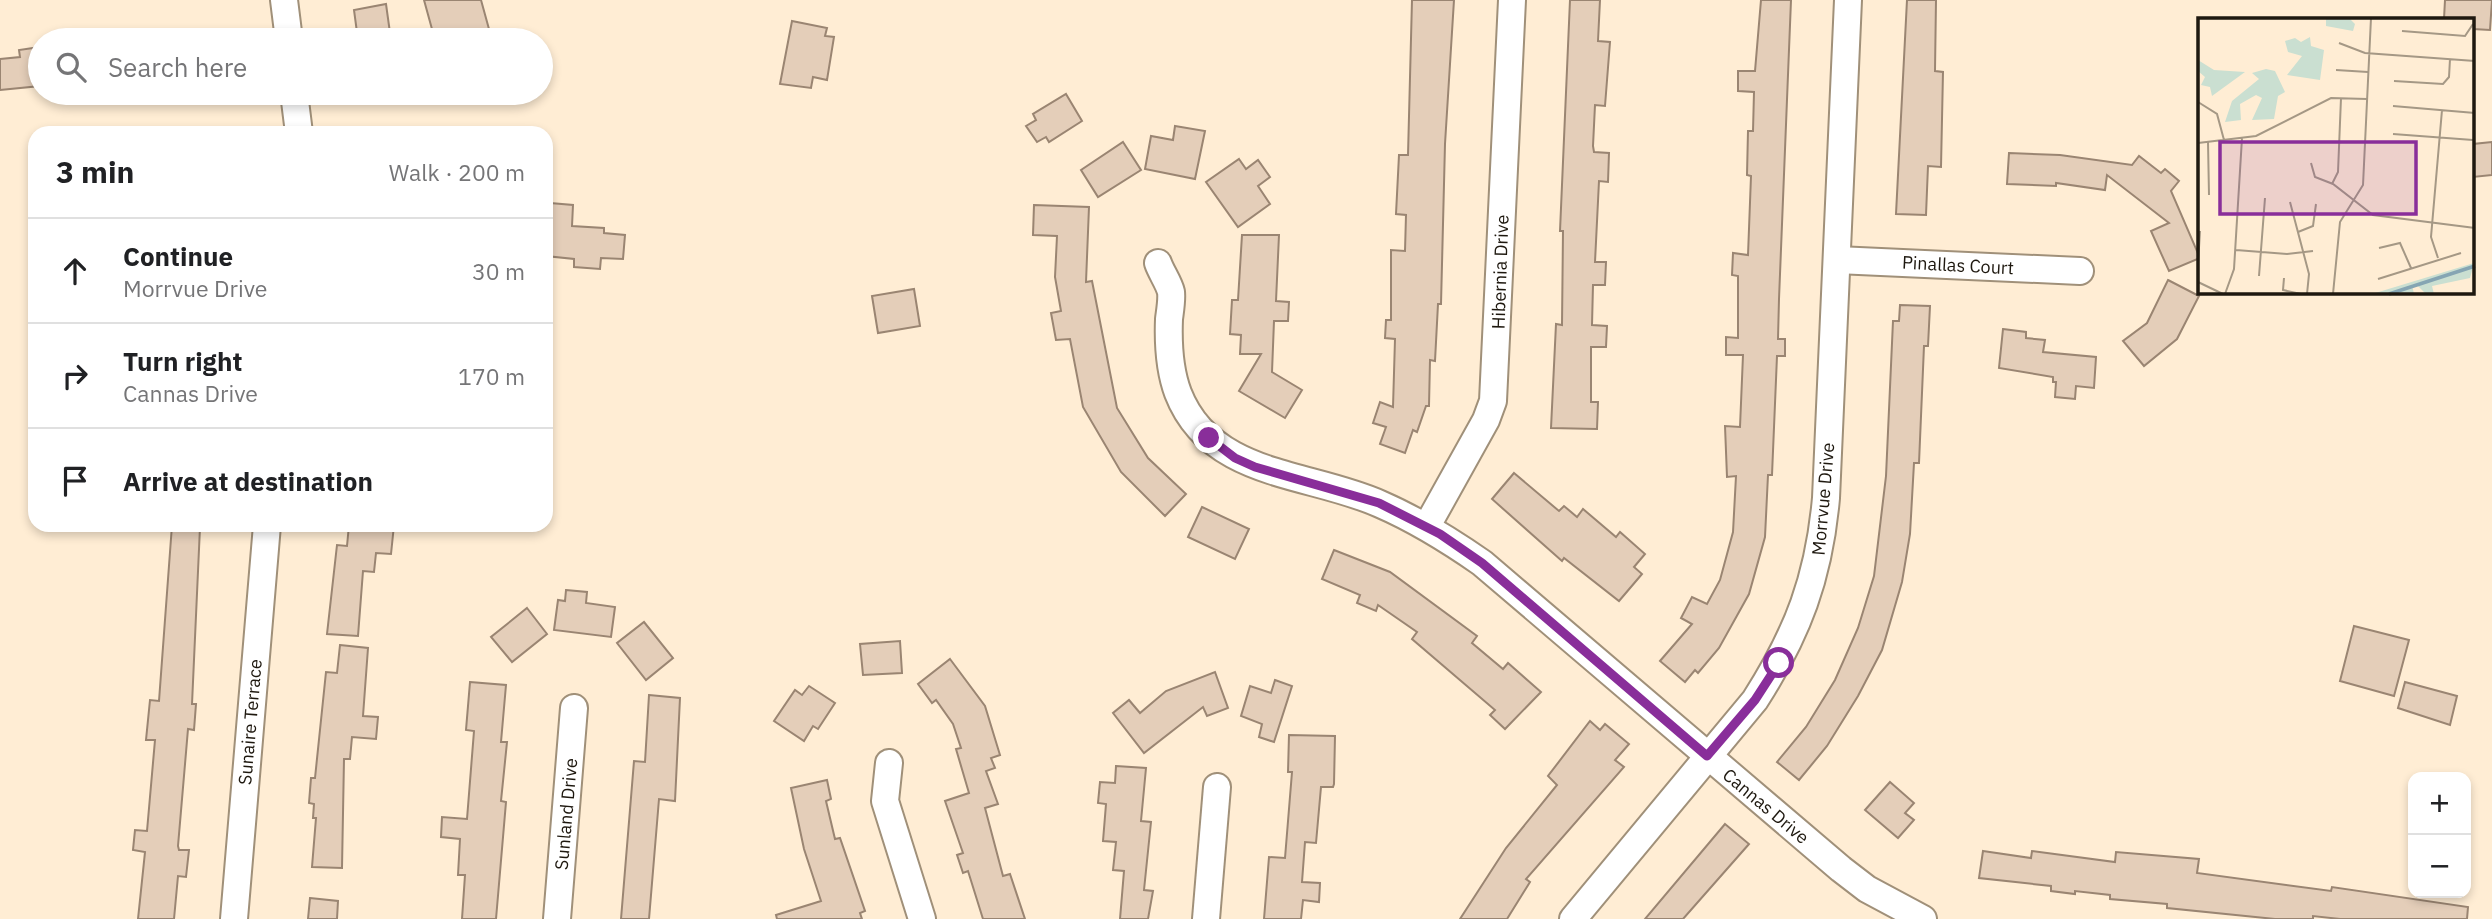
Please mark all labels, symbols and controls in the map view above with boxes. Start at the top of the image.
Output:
inset map [2198,18,2474,294]
search box [28,28,553,105]
icon: search [52,48,90,86]
text: Search here [108,50,247,84]
text: 3 min [56,152,134,191]
text: Walk · 200 m [389,157,525,187]
street label: Hibernia Drive [1487,214,1513,330]
text: Continue [123,239,233,273]
street label: Pinallas Court [1901,251,2015,279]
icon: ahead [56,252,94,290]
text: 30 m [472,256,525,286]
text: Morrvue Drive [123,273,268,303]
text: Turn right [123,344,242,378]
icon: right [56,357,94,395]
text: 170 m [458,361,525,391]
text: Cannas Drive [123,378,258,408]
route end [1193,422,1224,453]
street label: Morrvue Drive [1807,442,1839,556]
icon: arrive [56,462,94,500]
text: Arrive at destination [123,464,373,498]
route start [1763,647,1794,678]
street label: Sunaire Terrace [233,658,267,786]
street label: Sunland Drive [550,757,582,871]
street label: Cannas Drive [1718,763,1814,849]
map controls [2408,772,2471,898]
button: + [2408,772,2471,835]
button: − [2408,835,2471,898]

